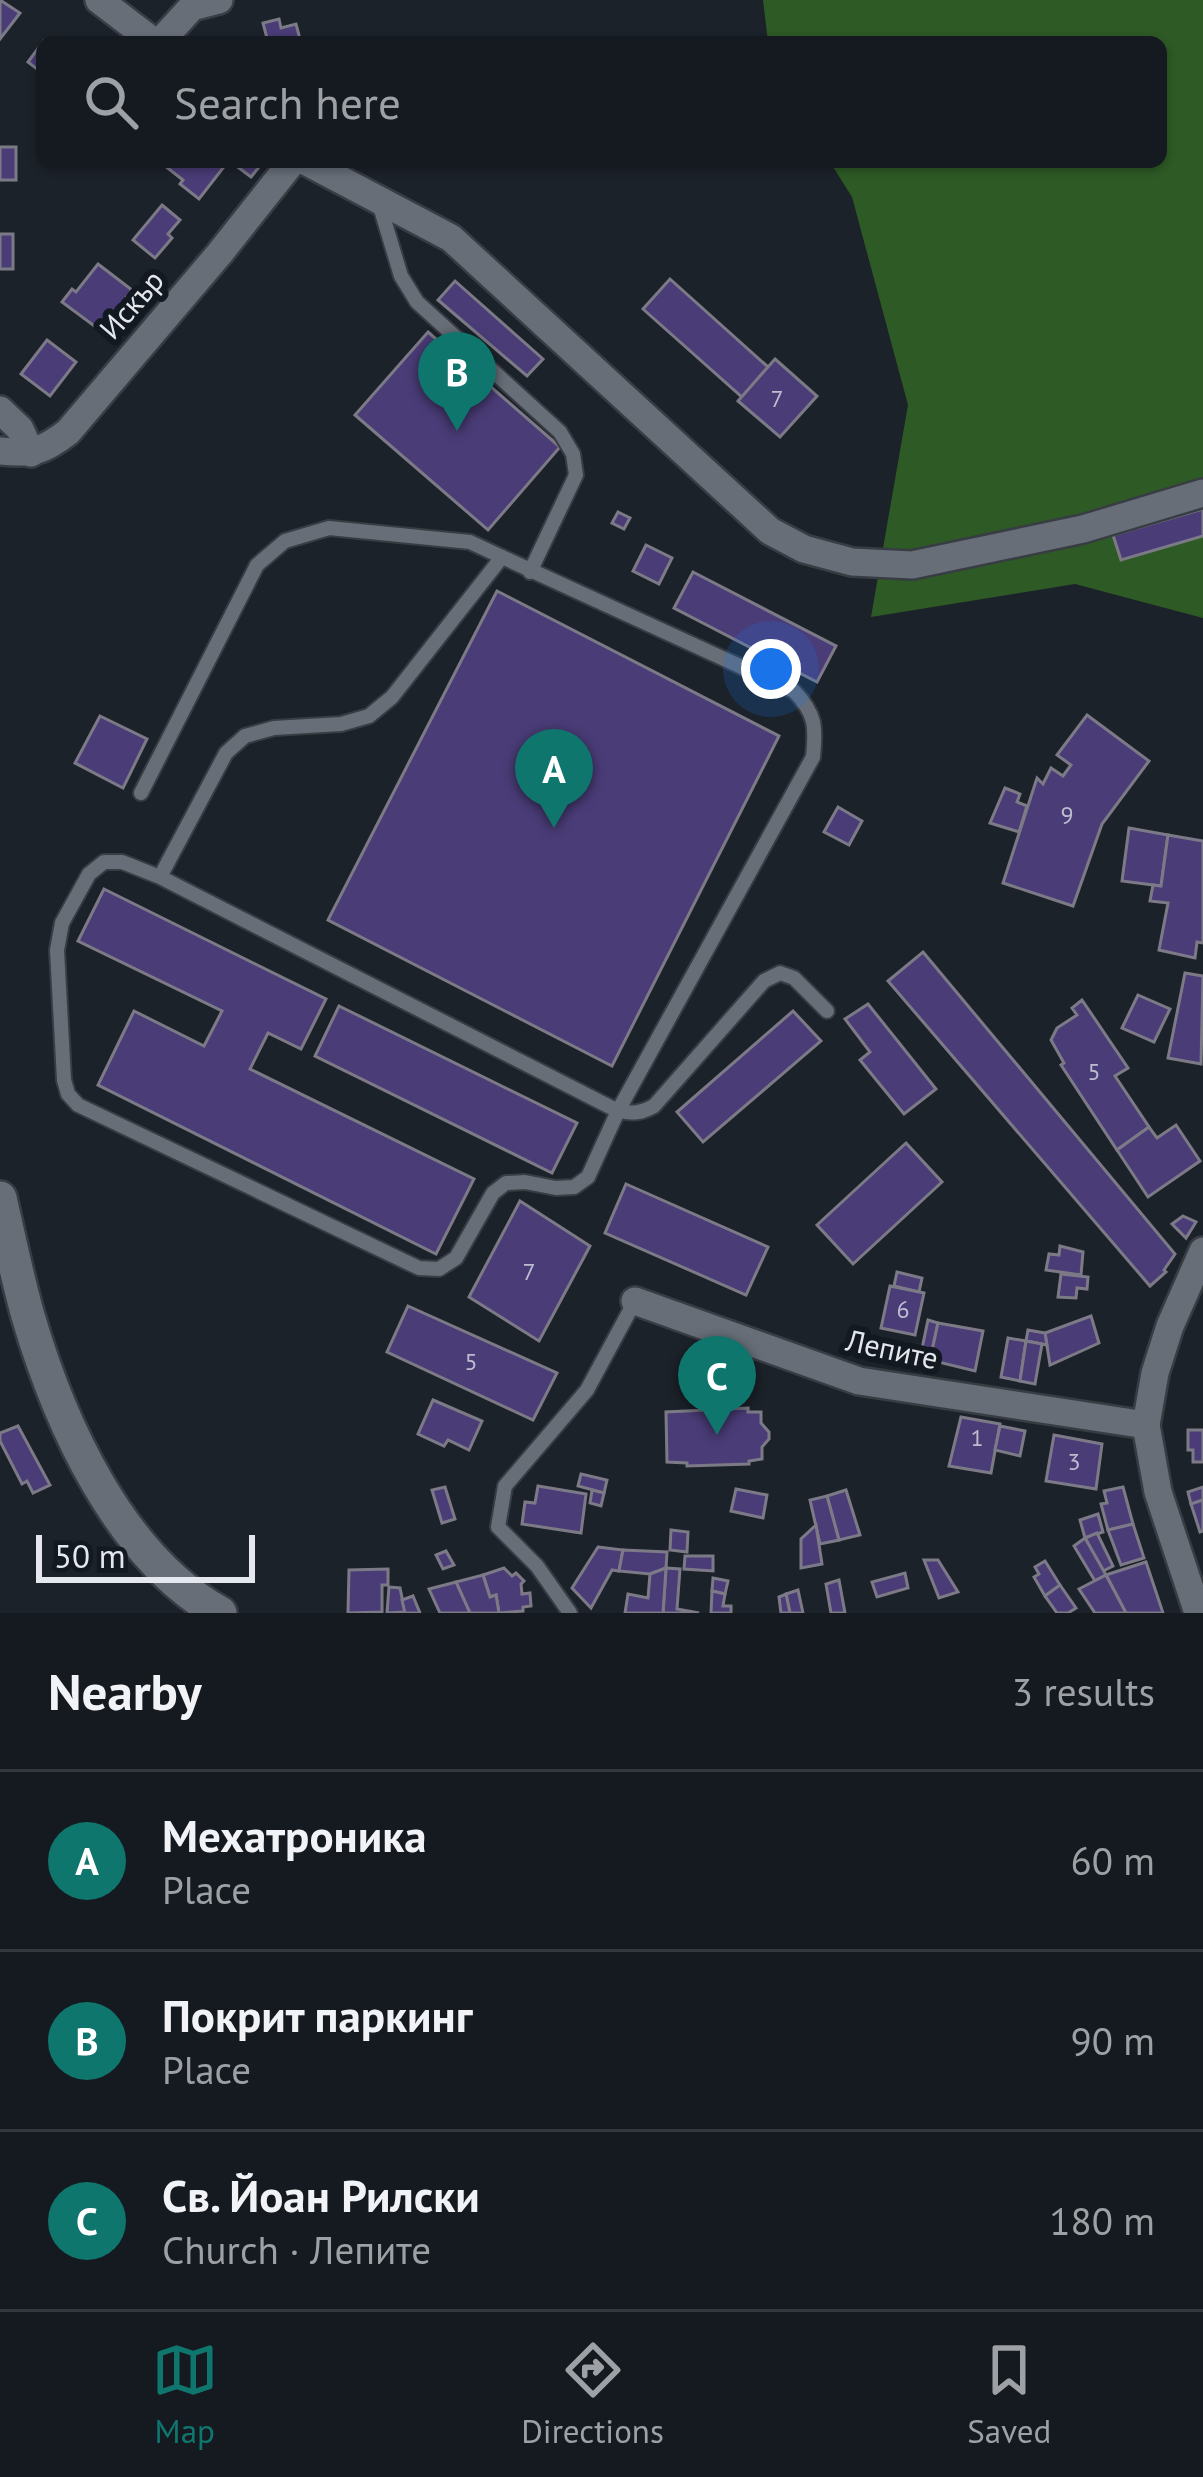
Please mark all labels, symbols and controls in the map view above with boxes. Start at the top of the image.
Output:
search box [36,36,1167,168]
icon: search [78,69,144,135]
text: Search here [174,73,401,131]
street label: Искър [90,261,172,347]
pin: B [418,332,496,431]
house number: 7 [770,383,784,414]
your location [741,639,801,699]
pin: A [515,729,593,828]
house number: 9 [1060,799,1074,830]
house number: 5 [1087,1056,1101,1087]
house number: 7 [522,1256,536,1287]
house number: 6 [896,1294,910,1325]
street label: Лепите [842,1320,942,1377]
pin: C [678,1336,756,1435]
house number: 5 [464,1346,478,1377]
house number: 1 [970,1422,984,1453]
house number: 3 [1067,1446,1081,1477]
scale bar [36,1529,255,1582]
text: 50 m [54,1534,126,1577]
text: Nearby [48,1658,202,1724]
text: 3 results [1012,1666,1155,1717]
text: Мехатроника [162,1806,427,1864]
text: A [75,1835,99,1886]
text: 60 m [1070,1835,1155,1886]
text: Place [162,1864,251,1915]
text: Покрит паркинг [162,1986,473,2044]
text: B [75,2015,99,2066]
text: 90 m [1070,2015,1155,2066]
text: Place [162,2044,251,2095]
text: Св. Йоан Рилски [162,2166,480,2224]
text: C [76,2195,98,2246]
text: 180 m [1049,2195,1155,2246]
text: Church · Лепите [162,2224,431,2275]
tab: Map [152,2337,218,2452]
tab: Directions [521,2337,664,2452]
tab: Saved [967,2337,1051,2452]

